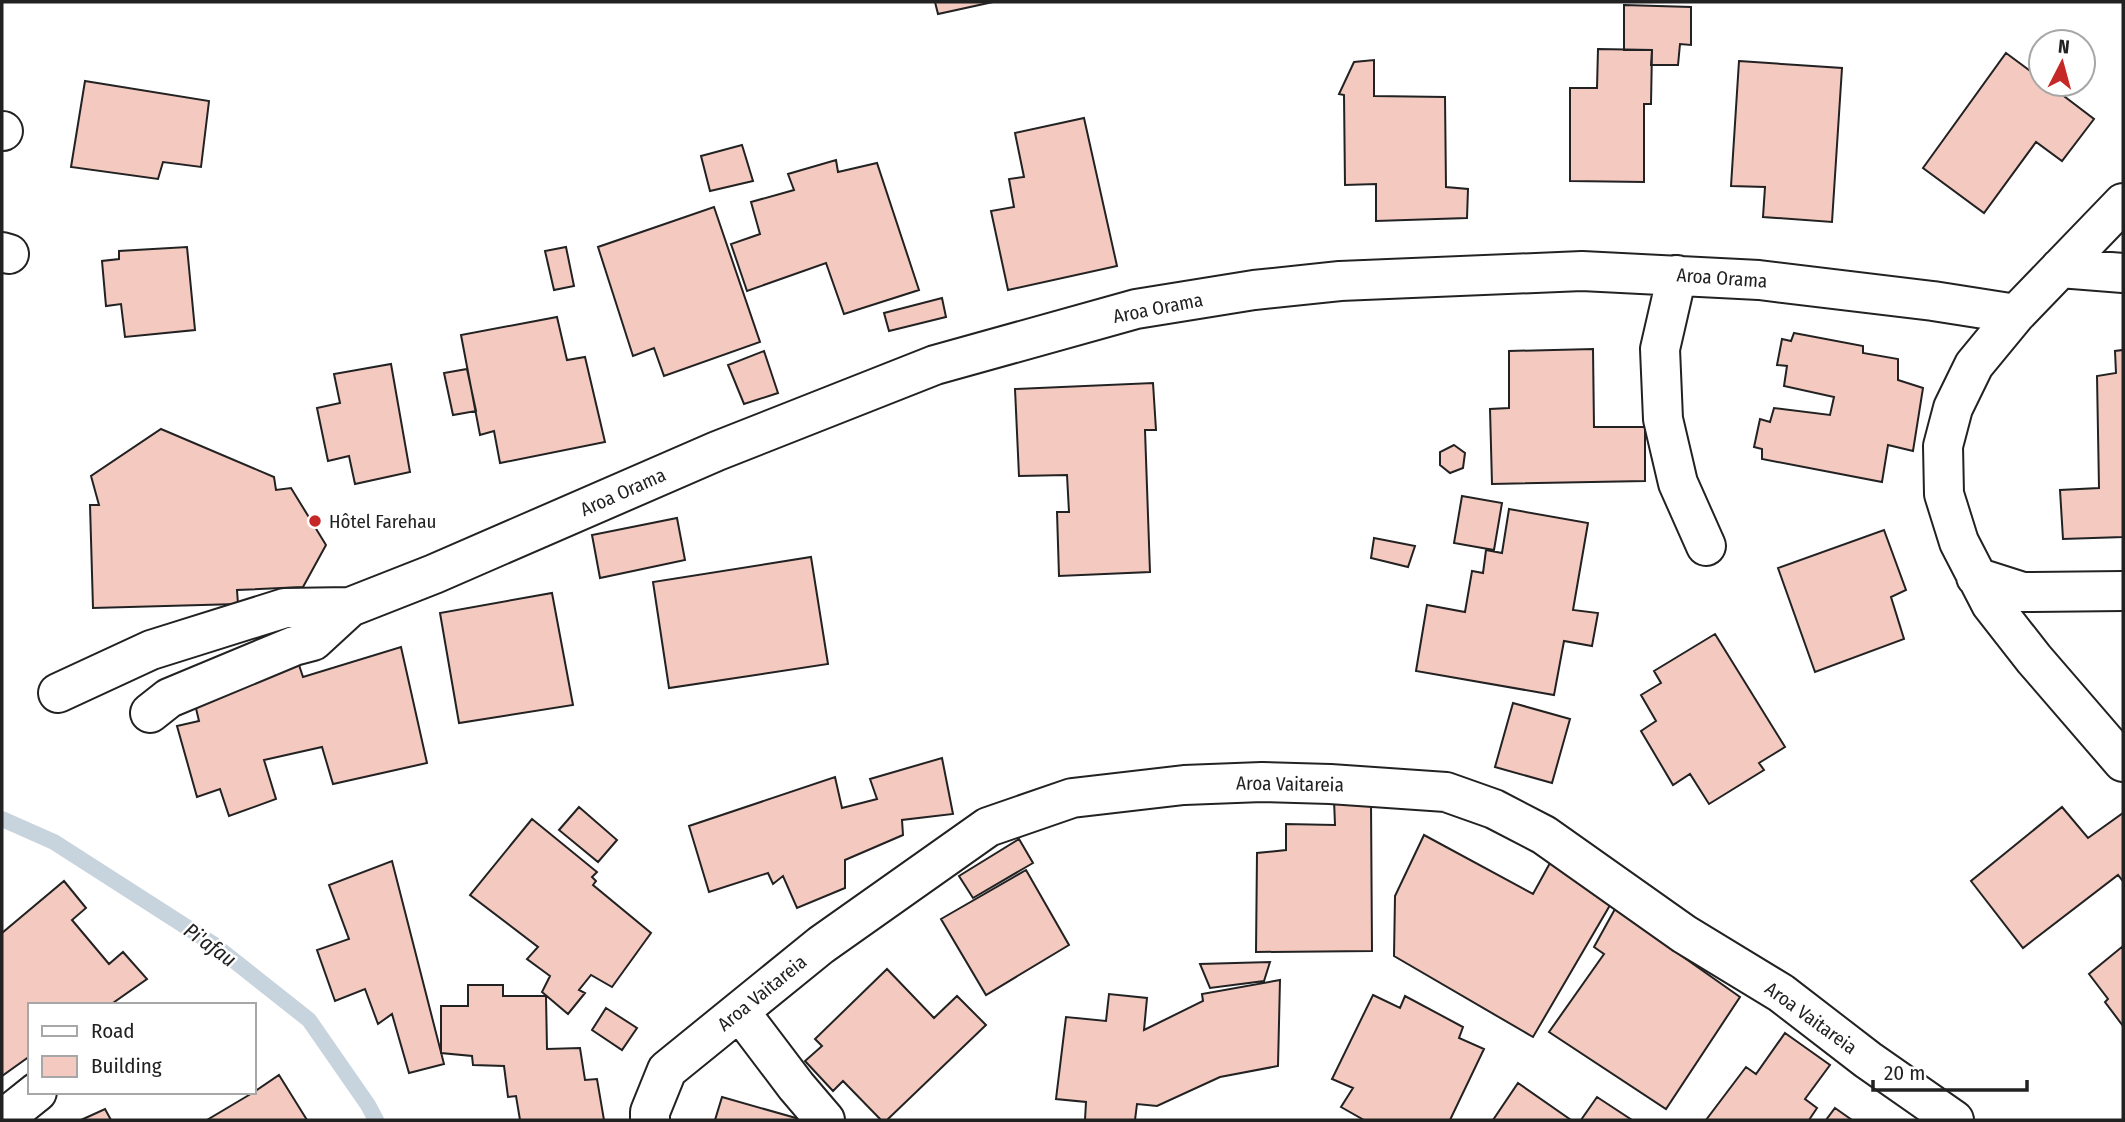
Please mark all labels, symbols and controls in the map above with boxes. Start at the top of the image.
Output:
north arrow [2027,28,2097,98]
text: N [2057,35,2071,59]
street label: Aroa Orama [1676,263,1768,293]
street label: Aroa Orama [1111,288,1205,328]
street label: Aroa Orama [577,463,669,521]
place label: Hôtel Farehau [329,510,437,533]
marker: Hôtel Farehau [307,513,323,529]
street label: Aroa Vaitareia [1236,772,1344,796]
water label: Pi'afau [179,917,241,973]
street label: Aroa Vaitareia [713,950,811,1036]
street label: Aroa Vaitareia [1761,977,1861,1059]
legend [28,1003,256,1094]
text: Road [91,1018,135,1044]
scale bar [1873,1048,2027,1092]
text: Building [91,1053,162,1079]
text: 20 m [1884,1060,1925,1086]

